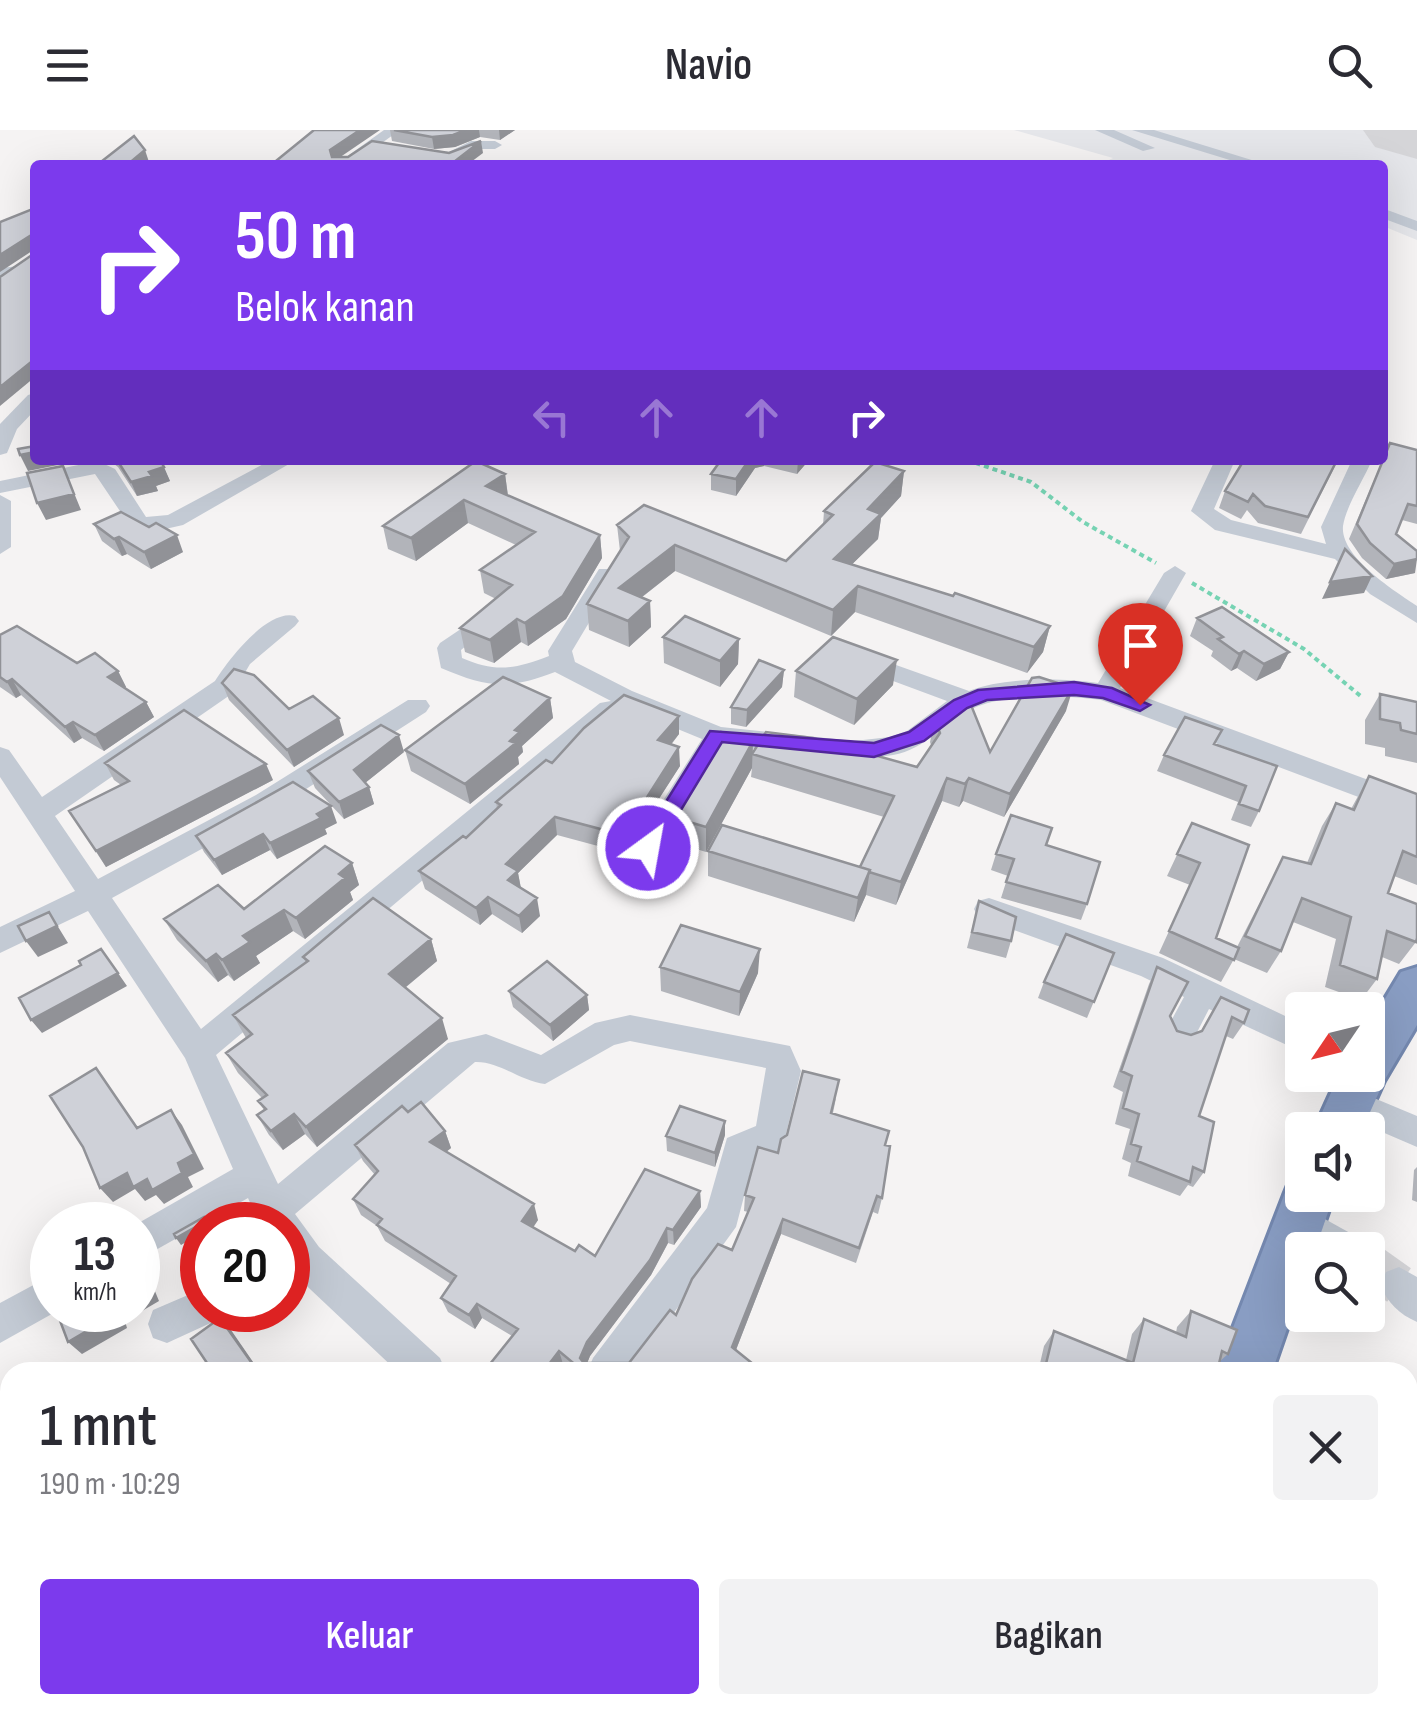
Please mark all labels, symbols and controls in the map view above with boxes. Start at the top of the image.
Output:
icon: menu [40,38,95,93]
text: Navio [665,38,752,93]
icon: search [1322,38,1377,93]
text: 50 m [235,195,356,279]
icon: right [70,200,200,330]
text: Belok kanan [235,280,415,335]
icon: left [524,390,579,445]
icon: ahead [629,390,684,445]
icon: ahead [734,390,789,445]
icon: right [839,390,894,445]
pin [1098,603,1183,706]
icon: arrive [1113,618,1168,673]
position arrow [596,796,700,900]
north arrow [1285,992,1385,1092]
map controls [1285,992,1385,1332]
button: sound [1285,1112,1385,1212]
speed limit sign: 20 [180,1202,310,1332]
text: 13 [74,1225,116,1285]
button: search [1285,1232,1385,1332]
text: km/h [73,1277,117,1308]
text: 1 mnt [40,1391,157,1463]
button: close [1273,1395,1378,1500]
text: 190 m · 10:29 [40,1465,180,1504]
button: Keluar [40,1579,699,1694]
button: Bagikan [719,1579,1378,1694]

